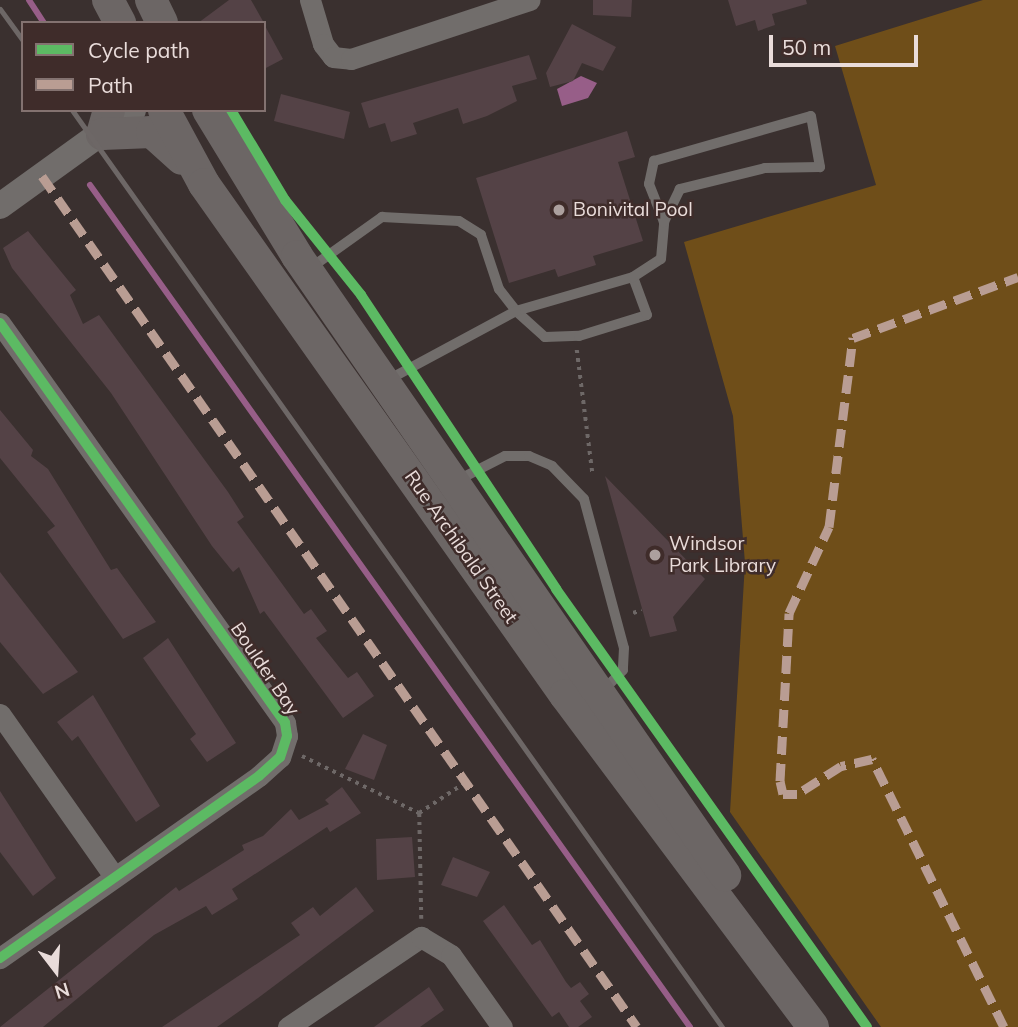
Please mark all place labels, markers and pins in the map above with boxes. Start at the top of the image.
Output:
place label: Bonivital Pool [573,199,693,221]
marker: Bonivital Pool [551,202,567,218]
place label: Windsor Park Library [669,533,776,577]
marker: Windsor Park Library [647,547,663,563]

